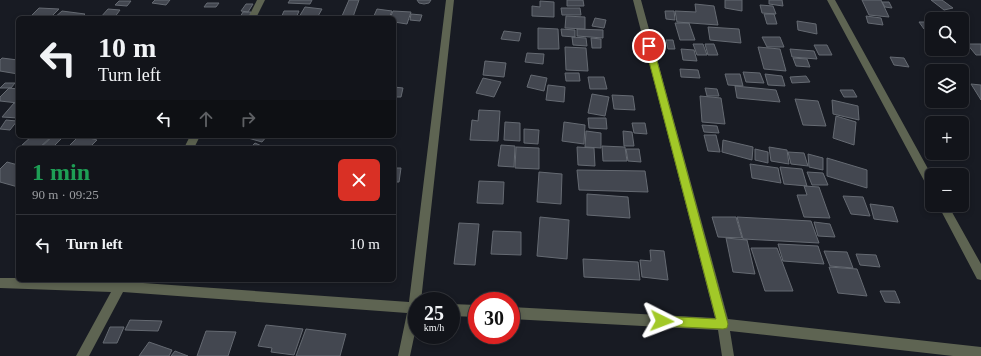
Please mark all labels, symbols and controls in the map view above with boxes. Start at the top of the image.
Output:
map controls [925,12,969,212]
button: search [925,12,969,56]
pin [632,29,666,63]
icon: left [32,32,84,84]
text: 10 m [98,32,156,63]
icon: arrive [638,35,660,57]
button: layers [925,64,969,108]
text: Turn left [98,65,161,85]
icon: left [153,108,175,130]
icon: ahead [195,108,217,130]
icon: right [237,108,259,130]
button: + [925,116,969,160]
text: 1 min [32,159,90,185]
button: close [338,159,380,201]
button: − [925,168,969,212]
text: 90 m · 09:25 [32,187,99,202]
icon: left [32,234,54,256]
text: Turn left [66,236,123,252]
text: 10 m [350,236,380,252]
speed limit sign: 30 [468,292,520,344]
position arrow [641,300,683,342]
text: 25 [424,302,444,324]
text: km/h [424,322,444,333]

